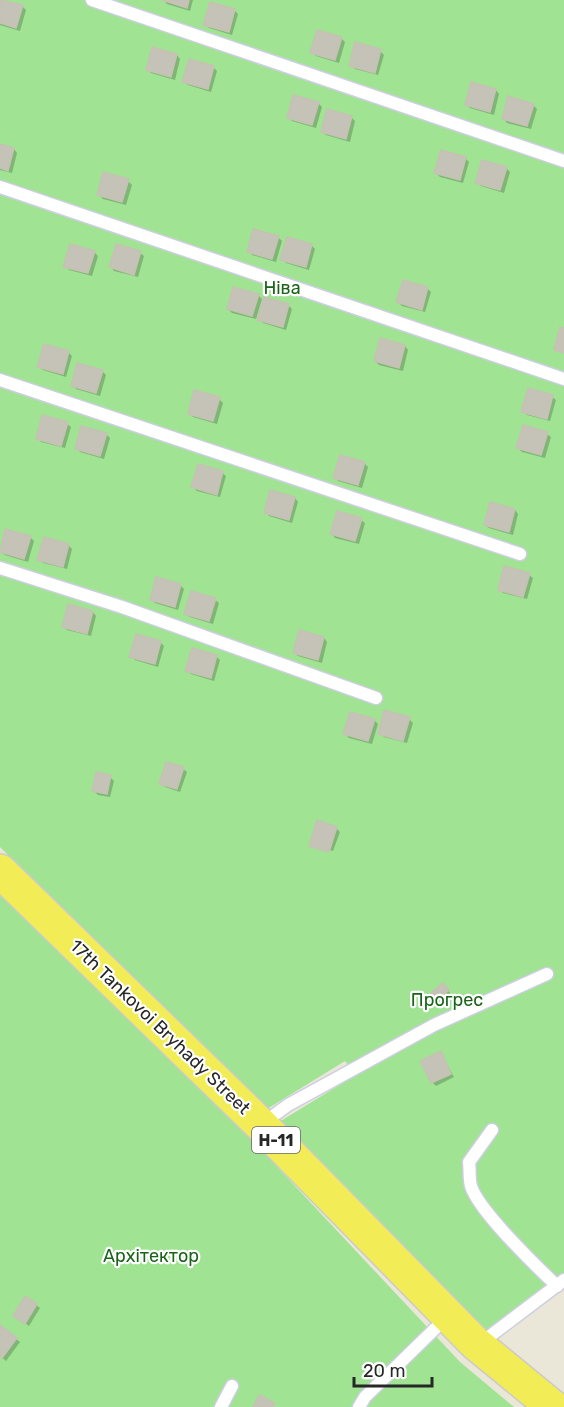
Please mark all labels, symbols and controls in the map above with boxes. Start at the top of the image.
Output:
park label: Ніва [263,277,301,299]
street label: 17th Tankovoi Bryhady Street [65,935,255,1119]
park label: Прогрес [411,989,483,1011]
road number: Н-11 [252,1127,300,1153]
park label: Архітектор [103,1245,199,1267]
scale bar [354,1350,432,1388]
text: 20 m [363,1360,405,1382]

